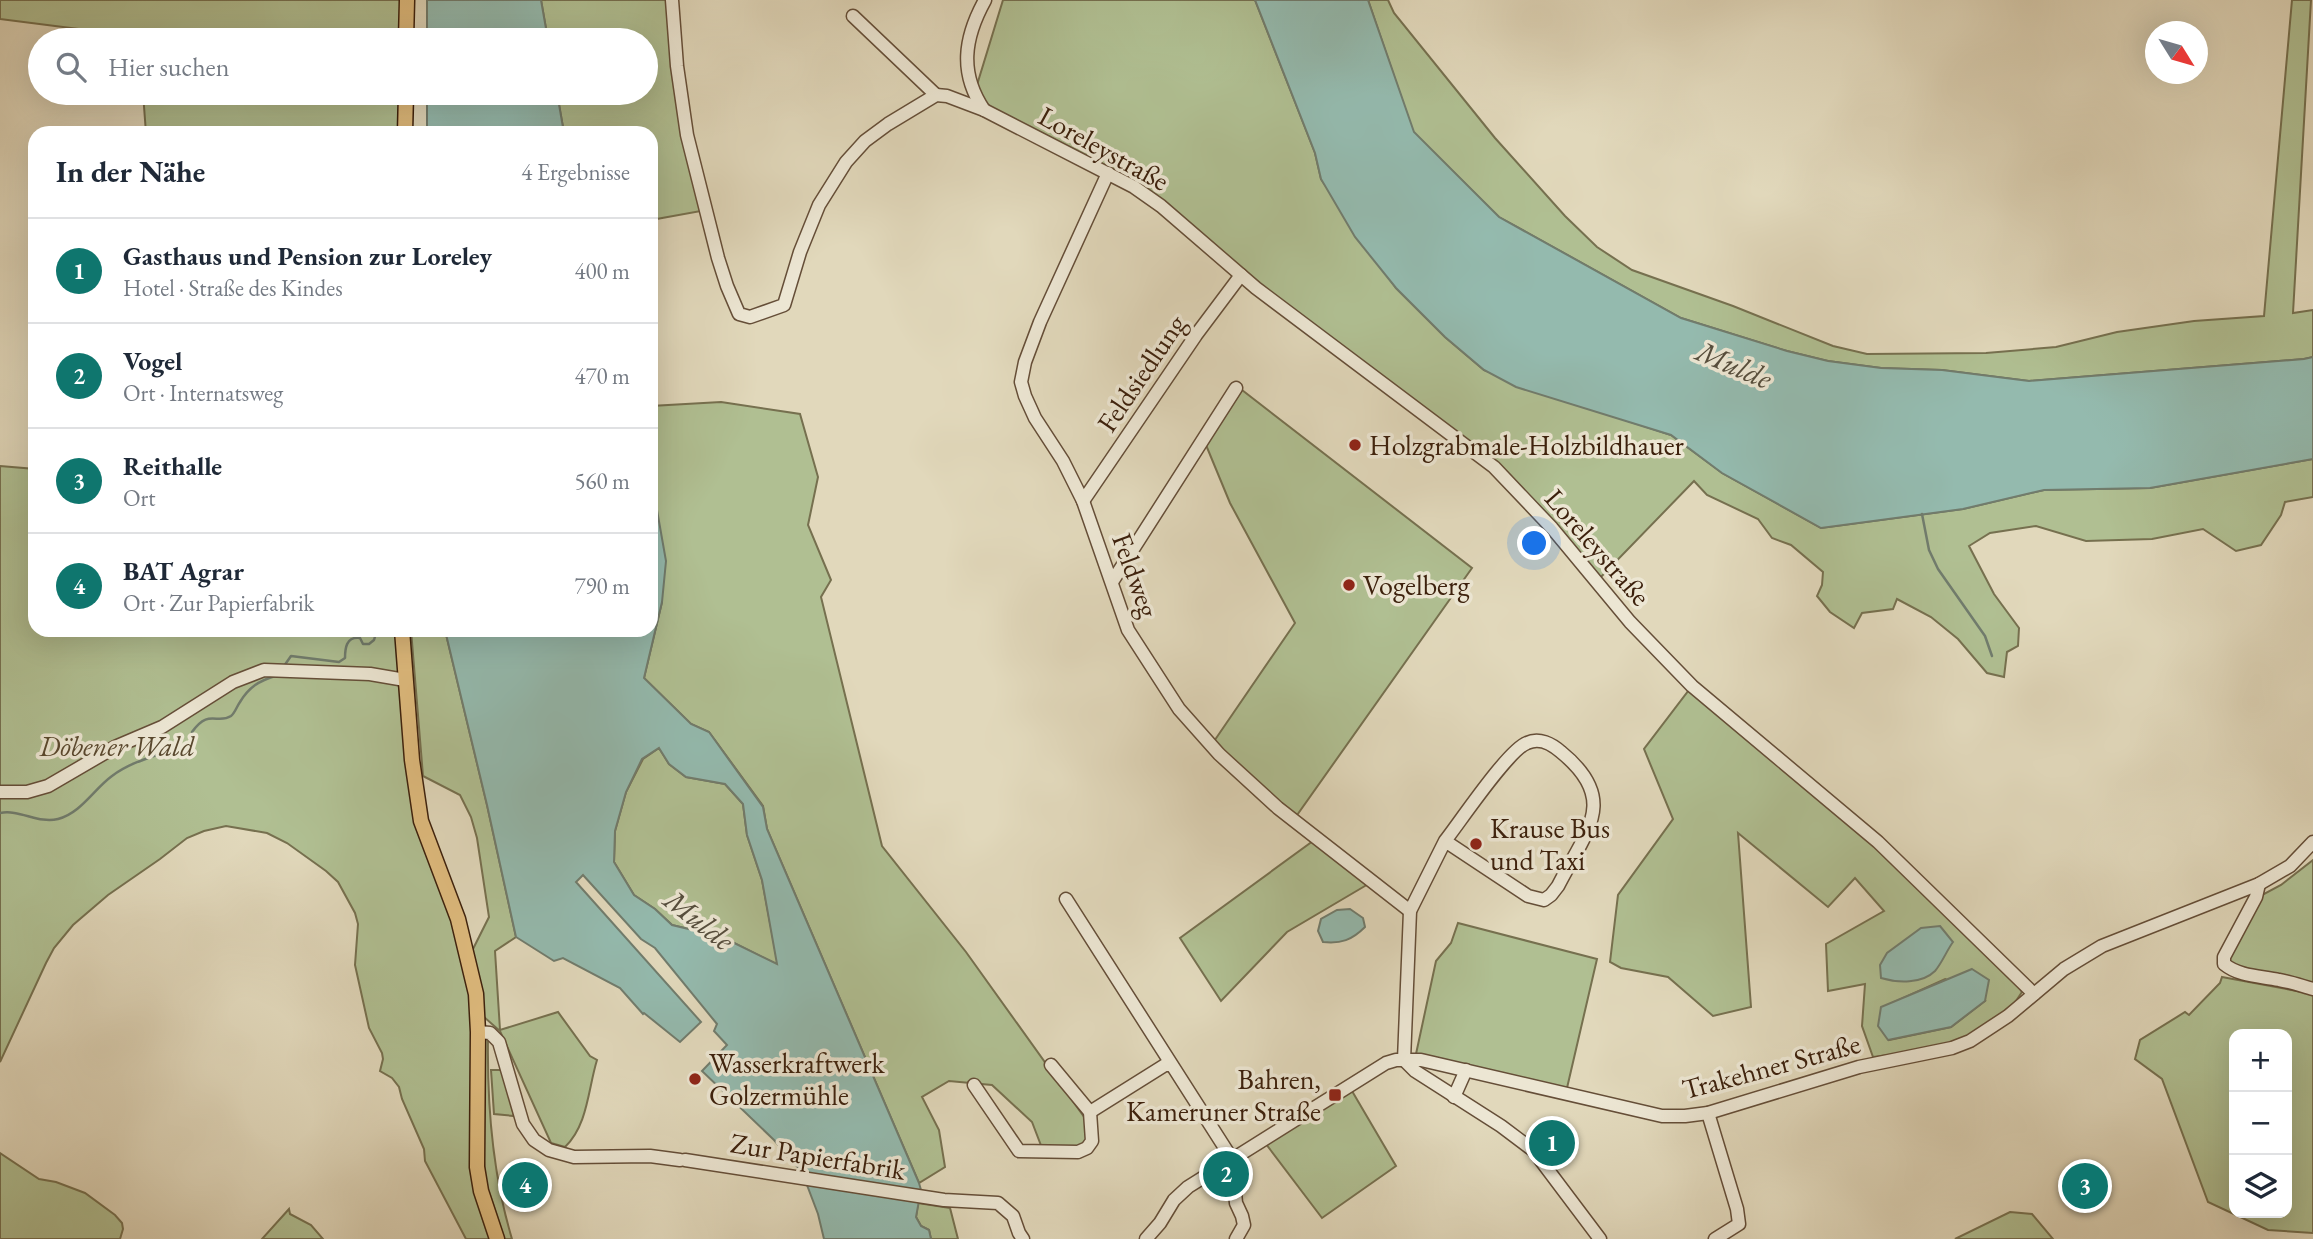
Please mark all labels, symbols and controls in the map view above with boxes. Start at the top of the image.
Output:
north arrow [2145,21,2208,84]
search box [28,28,658,105]
icon: search [52,48,90,86]
text: Hier suchen [108,50,229,84]
street label: Loreleystraße [1032,97,1176,199]
text: In der Nähe [56,152,205,191]
text: 4 Ergebnisse [521,157,630,187]
text: Gasthaus und Pension zur Loreley [123,239,492,273]
text: 1 [73,256,85,286]
text: 400 m [574,256,630,286]
text: Hotel · Straße des Kindes [123,273,343,303]
street label: Feldsiedlung [1088,307,1194,439]
water label: Mulde [1689,330,1779,398]
text: Vogel [123,344,182,378]
text: 2 [73,361,85,391]
text: 470 m [574,361,630,391]
text: Ort · Internatsweg [123,378,283,408]
place label: Holzgrabmale-Holzbildhauer [1369,427,1685,463]
marker: Holzgrabmale-Holzbildhauer [1347,437,1363,453]
text: Reithalle [123,449,222,483]
text: 3 [73,466,85,496]
text: 560 m [574,466,630,496]
street label: Loreleystraße [1537,481,1659,613]
text: Ort [123,483,155,513]
your location [1517,526,1551,560]
street label: Feldweg [1104,528,1168,623]
text: BAT Agrar [123,554,244,588]
place label: Vogelberg [1363,567,1470,603]
text: 4 [73,571,85,601]
text: 790 m [574,571,630,601]
marker: Vogelberg [1341,577,1357,593]
text: Ort · Zur Papierfabrik [123,588,314,618]
park label: Döbener Wald [38,728,195,764]
place label: Krause Bus und Taxi [1490,810,1610,878]
marker: Krause Bus und Taxi [1468,836,1484,852]
water label: Mulde [655,879,743,960]
street label: Trakehner Straße [1678,1025,1864,1107]
map controls [2229,1029,2292,1218]
button: + [2229,1029,2292,1092]
place label: Wasserkraftwerk Golzermühle [709,1045,885,1113]
place label: Bahren, Kameruner Straße [1126,1061,1321,1129]
marker: Wasserkraftwerk Golzermühle [687,1071,703,1087]
marker: Bahren, Kameruner Straße [1327,1087,1343,1103]
button: − [2229,1092,2292,1155]
pin: 1 [1529,1117,1575,1169]
street label: Zur Papierfabrik [728,1124,909,1188]
pin: 2 [1203,1148,1249,1200]
button: layers [2229,1155,2292,1218]
pin: 4 [502,1159,548,1211]
pin: 3 [2062,1160,2108,1212]

